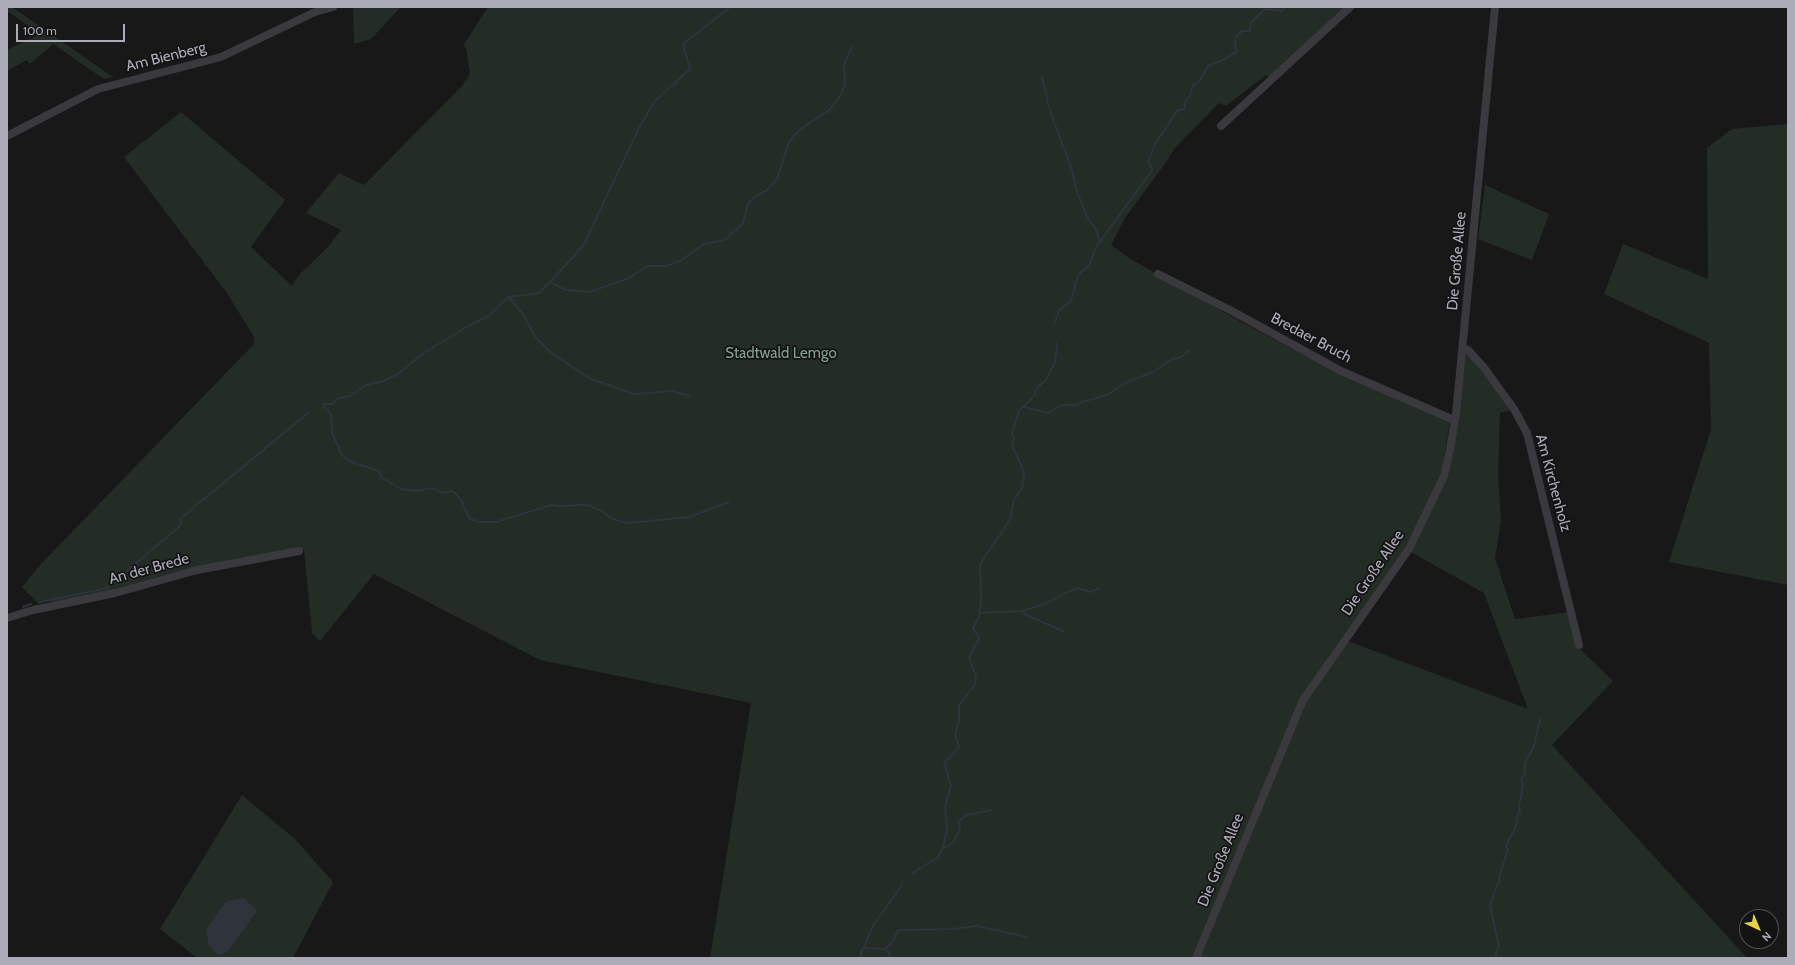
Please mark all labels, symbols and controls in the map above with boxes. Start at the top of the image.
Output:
scale bar [18,16,127,42]
text: 100 m [23,23,57,38]
street label: Am Bienberg [124,38,208,76]
street label: Die Große Allee [1444,211,1470,311]
street label: Bredaer Bruch [1268,309,1354,367]
park label: Stadtwald Lemgo [725,345,837,363]
street label: Am Kirchenholz [1531,432,1575,534]
street label: Die Große Allee [1338,527,1408,619]
street label: An der Brede [107,550,191,588]
street label: Die Große Allee [1194,811,1248,909]
north arrow [1739,909,1779,949]
text: N [1759,929,1774,945]

